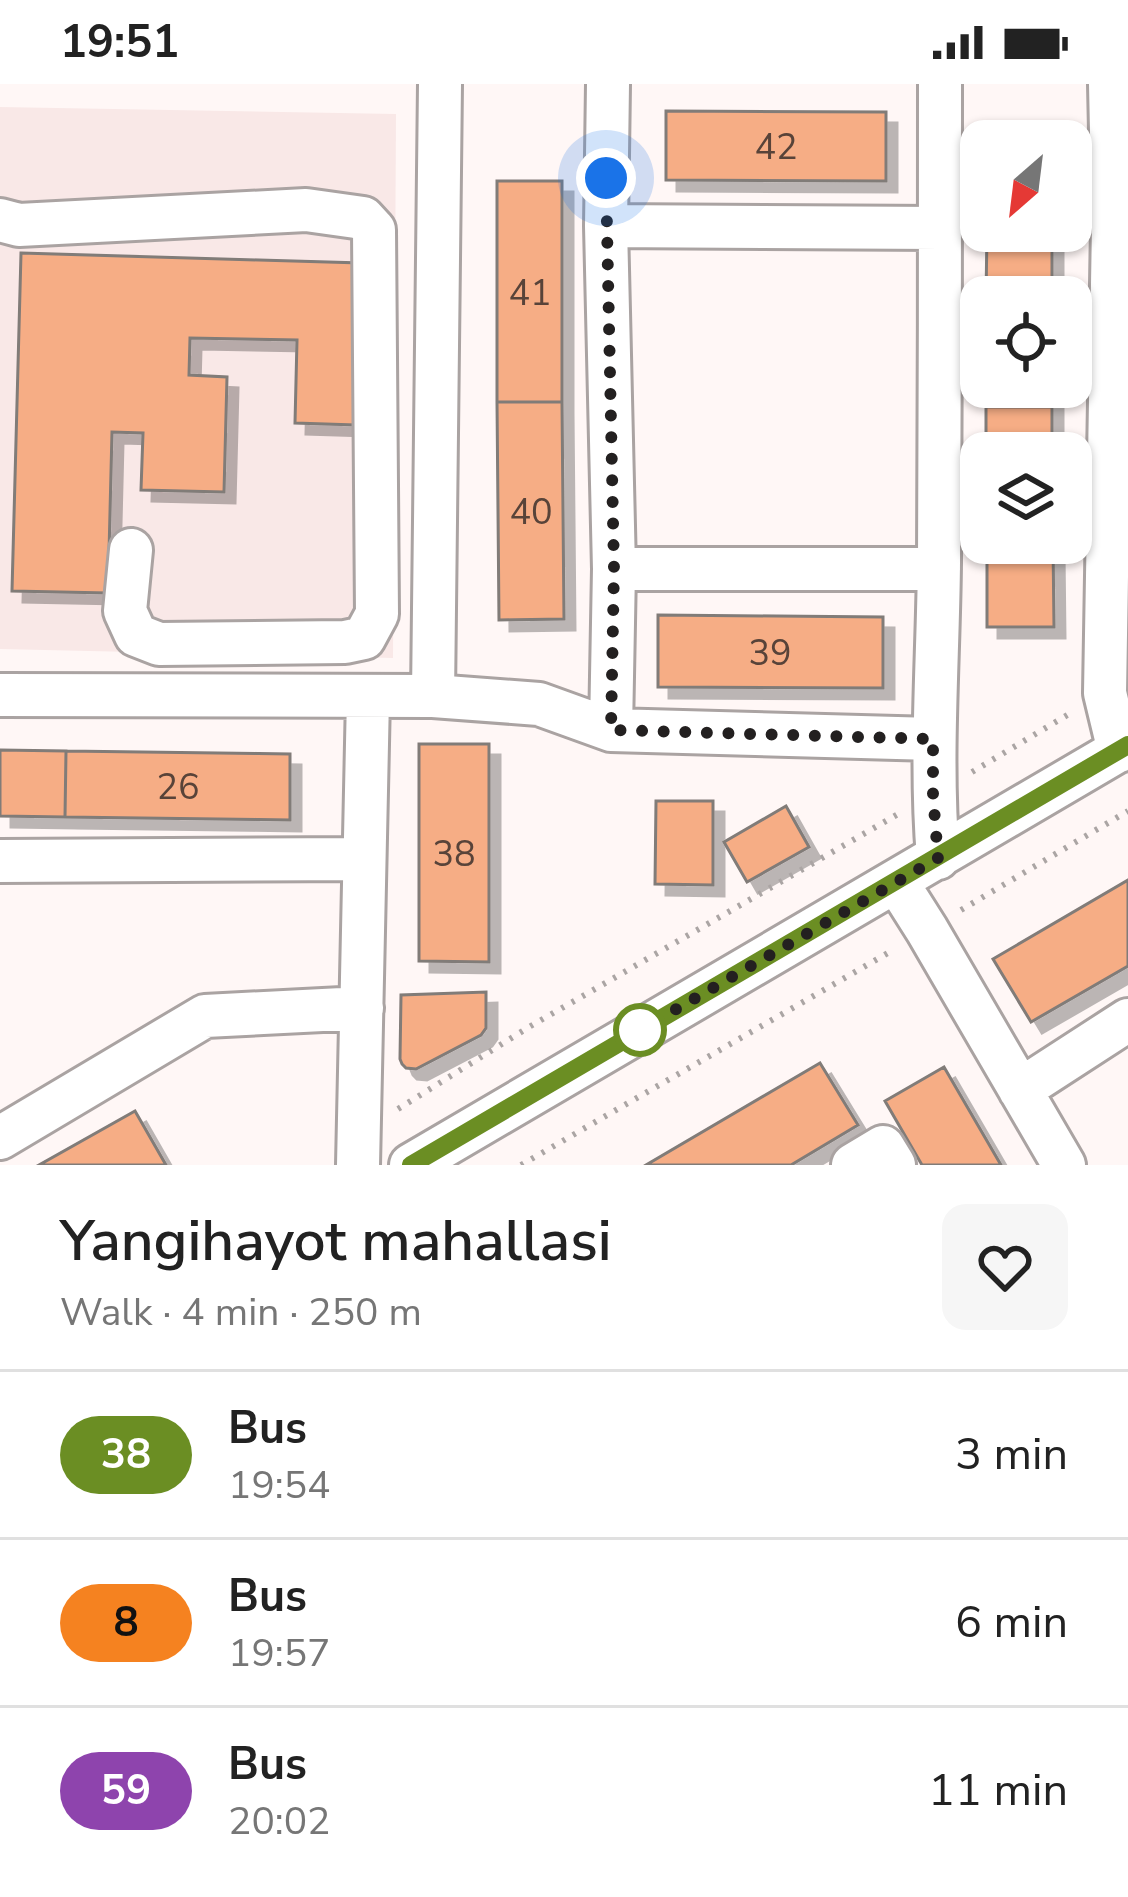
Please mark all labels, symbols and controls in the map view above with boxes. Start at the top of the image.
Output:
text: 19:51 [60,12,179,73]
north arrow [960,120,1092,252]
map controls [960,120,1092,564]
house number: 42 [754,123,798,172]
your location [576,148,636,208]
house number: 41 [508,269,552,318]
button: locate [960,276,1092,408]
button: layers [960,432,1092,564]
house number: 40 [509,488,553,537]
house number: 39 [748,629,792,678]
house number: 26 [156,763,200,812]
house number: 38 [432,830,476,879]
unlabelled marker [615,1005,665,1055]
text: Yangihayot mahallasi [60,1202,612,1280]
button: heart [942,1204,1068,1330]
text: Walk · 4 min · 250 m [60,1286,422,1339]
text: Bus [228,1398,307,1459]
text: 3 min [955,1424,1068,1485]
text: 38 [101,1426,151,1483]
text: 19:54 [228,1459,331,1512]
text: Bus [228,1566,307,1627]
text: 6 min [955,1592,1068,1653]
text: 8 [113,1594,139,1651]
text: 19:57 [228,1627,331,1680]
text: Bus [228,1734,307,1795]
text: 11 min [928,1760,1068,1821]
text: 59 [101,1762,151,1819]
text: 20:02 [228,1795,331,1848]

